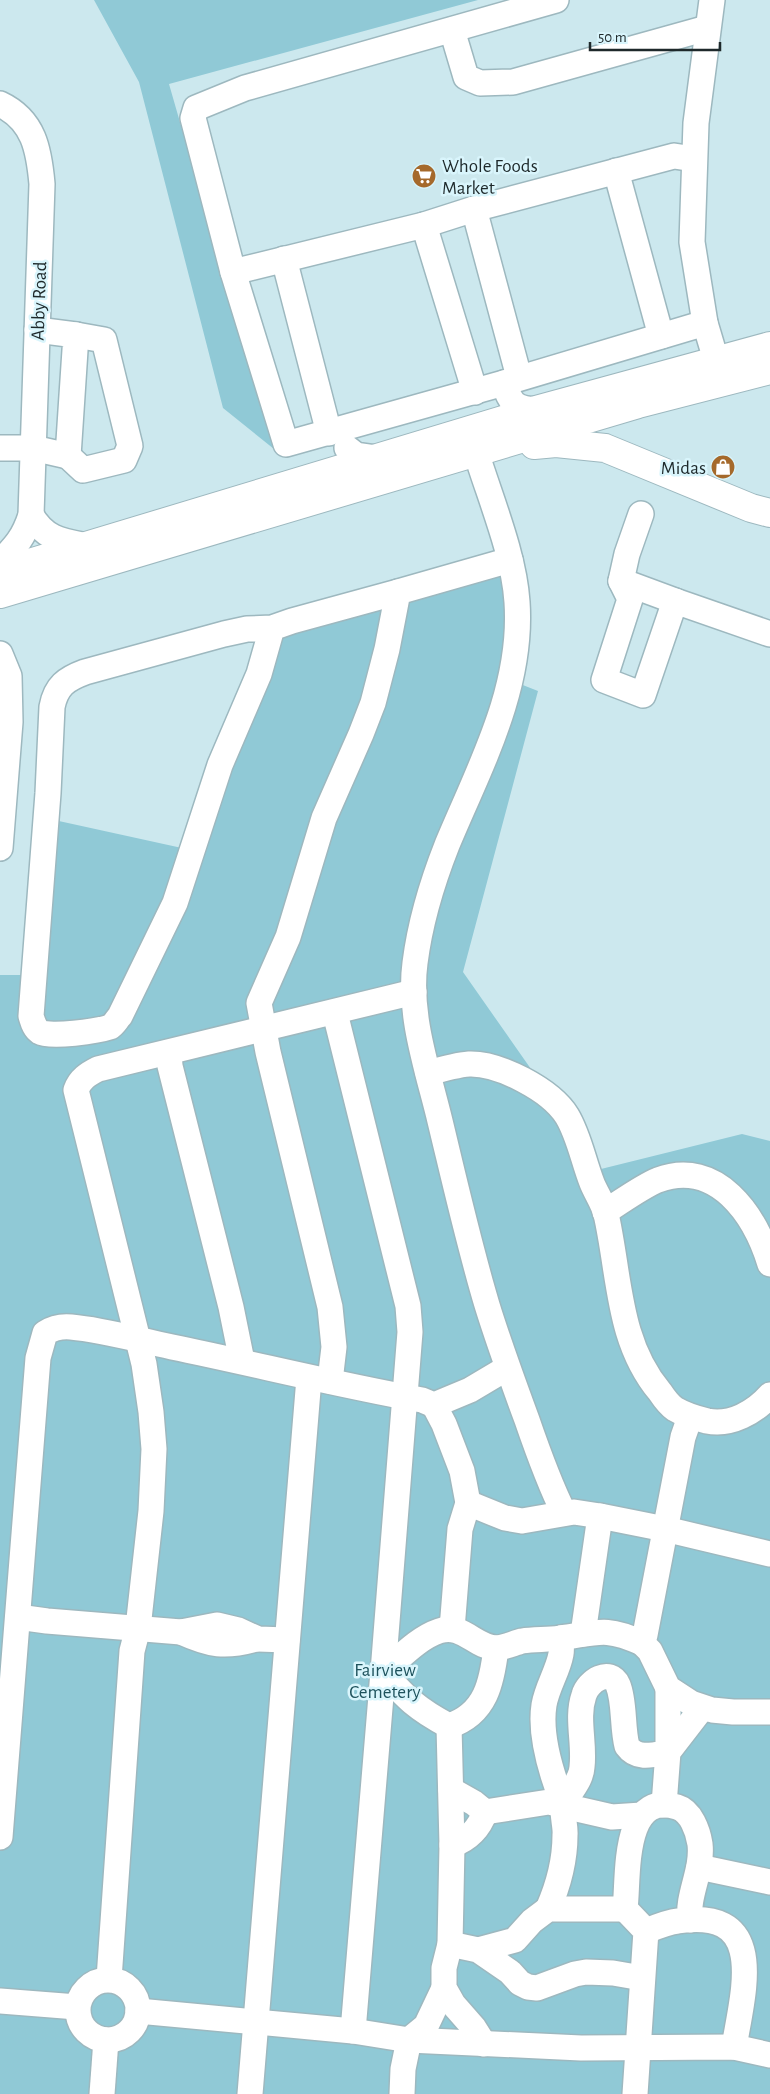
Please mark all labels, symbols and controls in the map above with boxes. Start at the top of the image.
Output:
scale bar [590,20,720,52]
text: 50 m [598,30,627,45]
place label: Whole Foods Market [442,157,538,198]
supermarket icon: Whole Foods Market [411,163,437,189]
street label: Abby Road [29,261,50,341]
shop icon: Midas [710,454,736,480]
place label: Midas [661,459,706,478]
park label: Fairview Cemetery [349,1661,421,1702]

